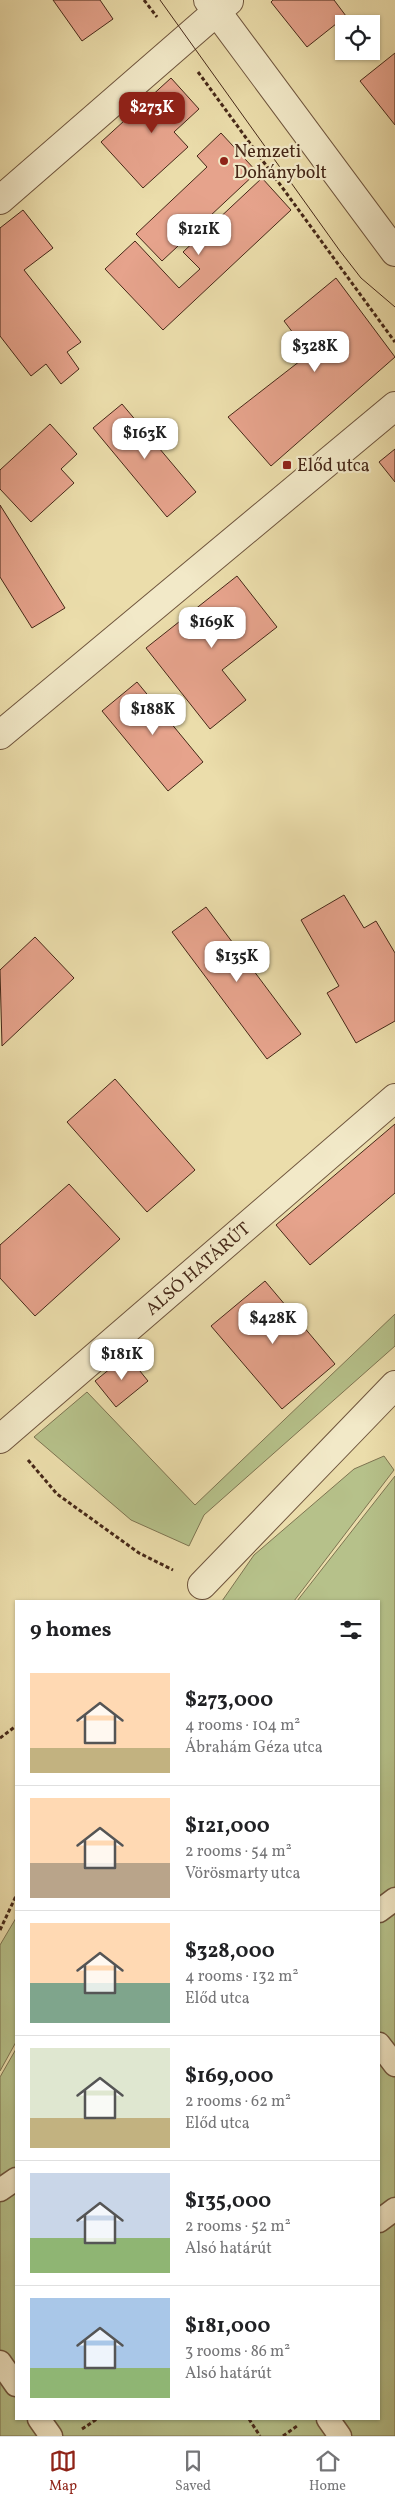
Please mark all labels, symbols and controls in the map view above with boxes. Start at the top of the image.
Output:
map controls [335,15,380,60]
button: locate [335,15,380,60]
pin: $273K [117,92,187,134]
text: $273K [130,97,174,119]
place label: Nemzeti Dohánybolt [234,140,327,186]
marker: Nemzeti Dohánybolt [218,155,230,167]
pin: $121K [164,214,234,256]
text: $121K [178,219,220,241]
pin: $328K [280,330,350,373]
text: $328K [292,336,338,358]
pin: $163K [110,418,180,460]
text: $163K [123,423,167,445]
place label: Előd utca [297,454,370,479]
marker: Előd utca [281,459,293,471]
pin: $169K [177,606,247,649]
text: $169K [190,612,234,634]
pin: $188K [118,694,188,736]
text: $188K [131,699,175,721]
pin: $135K [202,940,272,983]
text: $135K [216,946,258,968]
street label: ALSÓ HATÁRÚT [141,1217,257,1322]
pin: $428K [238,1302,308,1345]
text: $428K [249,1308,297,1330]
pin: $181K [87,1338,157,1381]
text: $181K [101,1344,143,1366]
text: 9 homes [30,1616,111,1645]
icon: filters [337,1616,365,1644]
text: $273,000 [185,1686,273,1715]
icon: home [70,1693,130,1753]
text: 4 rooms · 104 m² [185,1715,300,1737]
text: Ábrahám Géza utca [185,1737,323,1759]
text: $121,000 [185,1812,270,1841]
icon: home [70,1818,130,1878]
text: 2 rooms · 54 m² [185,1841,292,1863]
text: Vörösmarty utca [185,1863,300,1885]
text: $328,000 [185,1937,275,1966]
icon: home [70,1943,130,2003]
text: 4 rooms · 132 m² [185,1966,298,1988]
text: Előd utca [185,1988,250,2010]
text: $169,000 [185,2062,274,2091]
icon: home [70,2068,130,2128]
text: 2 rooms · 62 m² [185,2091,291,2113]
text: Előd utca [185,2113,250,2135]
text: $135,000 [185,2187,271,2216]
icon: home [70,2193,130,2253]
text: 2 rooms · 52 m² [185,2216,291,2238]
text: Alsó határút [185,2238,272,2260]
text: $181,000 [185,2312,270,2341]
icon: home [70,2318,130,2378]
text: 3 rooms · 86 m² [185,2341,290,2363]
text: Alsó határút [185,2363,272,2385]
tab: Map [49,2447,77,2496]
tab: Saved [175,2447,211,2496]
tab: Home [309,2447,346,2496]

